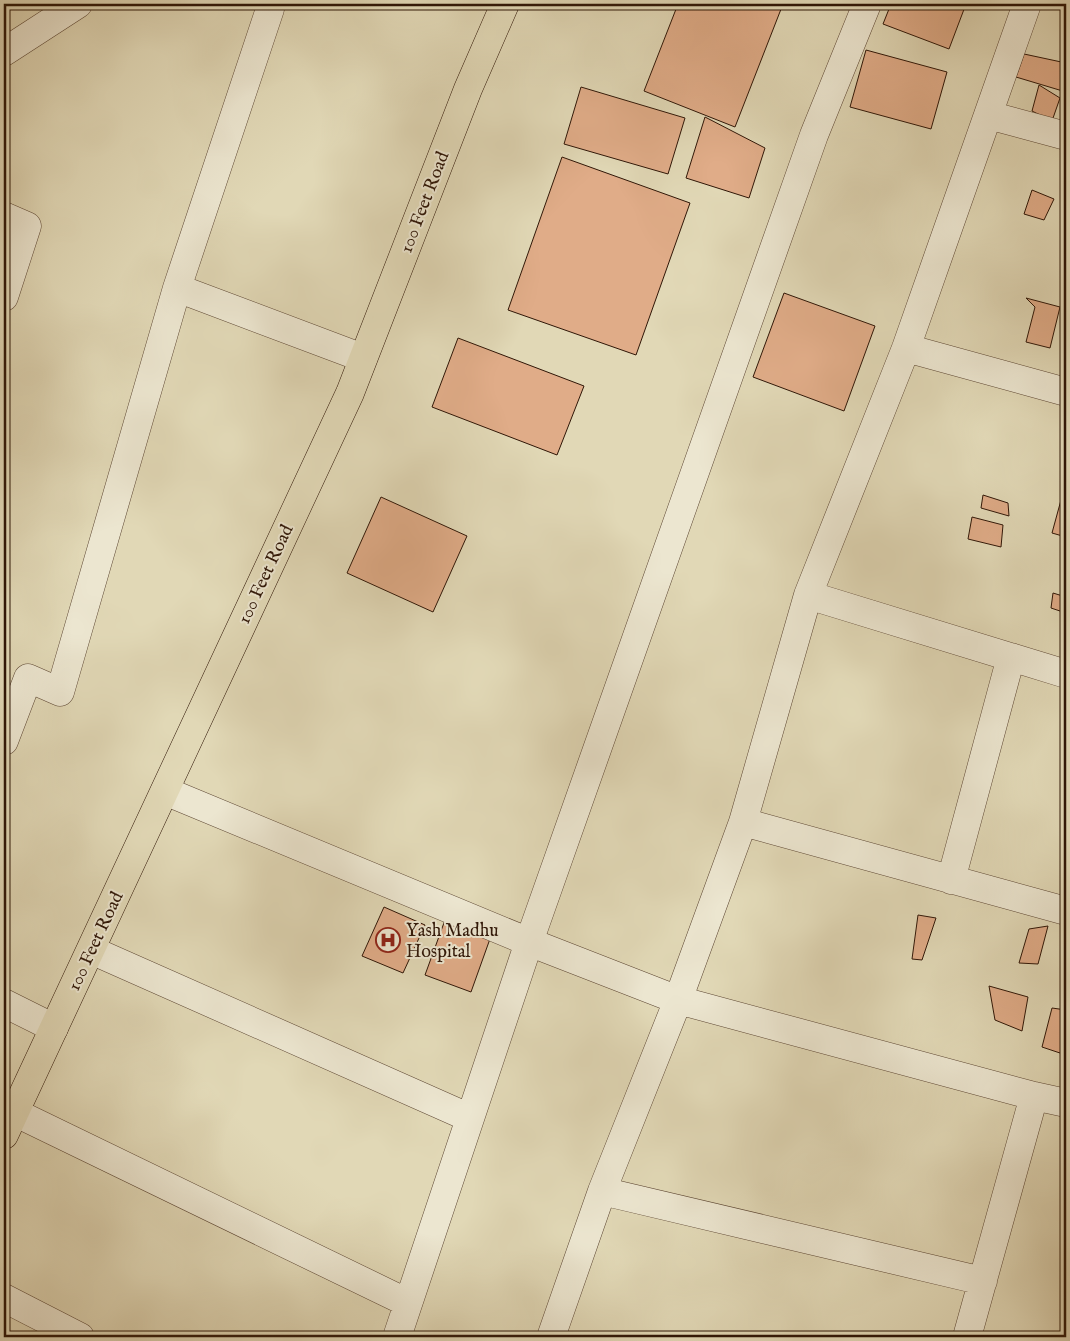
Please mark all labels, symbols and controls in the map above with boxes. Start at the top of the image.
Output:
street label: 100 Feet Road [396,148,455,257]
street label: 100 Feet Road [233,521,300,628]
street label: 100 Feet Road [63,888,130,995]
place label: Yash Madhu Hospital [406,920,498,964]
hospital icon: Yash Madhu Hospital [375,927,401,953]

